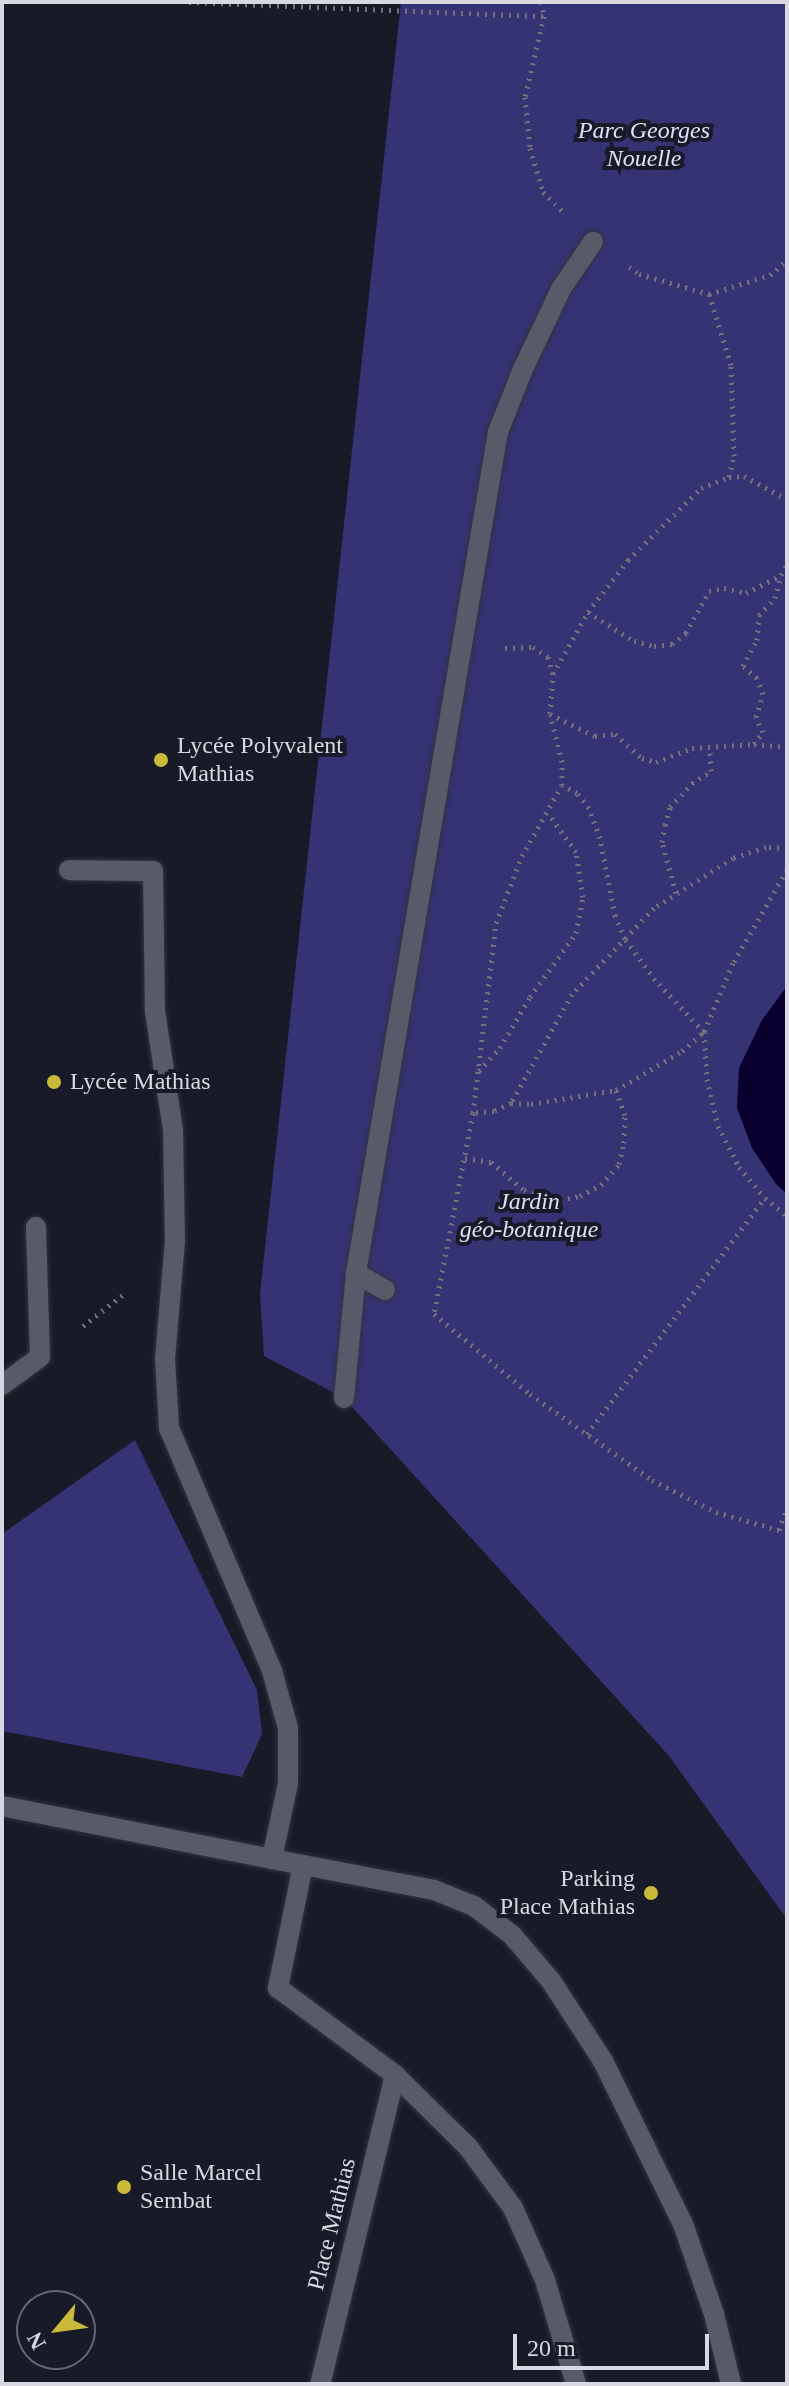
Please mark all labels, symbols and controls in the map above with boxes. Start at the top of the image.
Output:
park label: Parc Georges Nouelle [578,117,710,173]
place label: Lycée Polyvalent Mathias [177,732,343,788]
marker: Lycée Polyvalent Mathias [152,751,170,769]
place label: Lycée Mathias [70,1068,211,1096]
marker: Lycée Mathias [45,1073,63,1091]
park label: Jardin géo-botanique [460,1188,598,1244]
place label: Parking Place Mathias [500,1865,635,1921]
marker: Parking Place Mathias [642,1884,660,1902]
street label: Place Mathias [302,2155,362,2293]
place label: Salle Marcel Sembat [140,2159,262,2215]
marker: Salle Marcel Sembat [115,2178,133,2196]
north arrow [16,2290,96,2370]
scale bar [517,2318,713,2368]
text: N [22,2328,51,2354]
text: 20 m [527,2335,576,2361]

